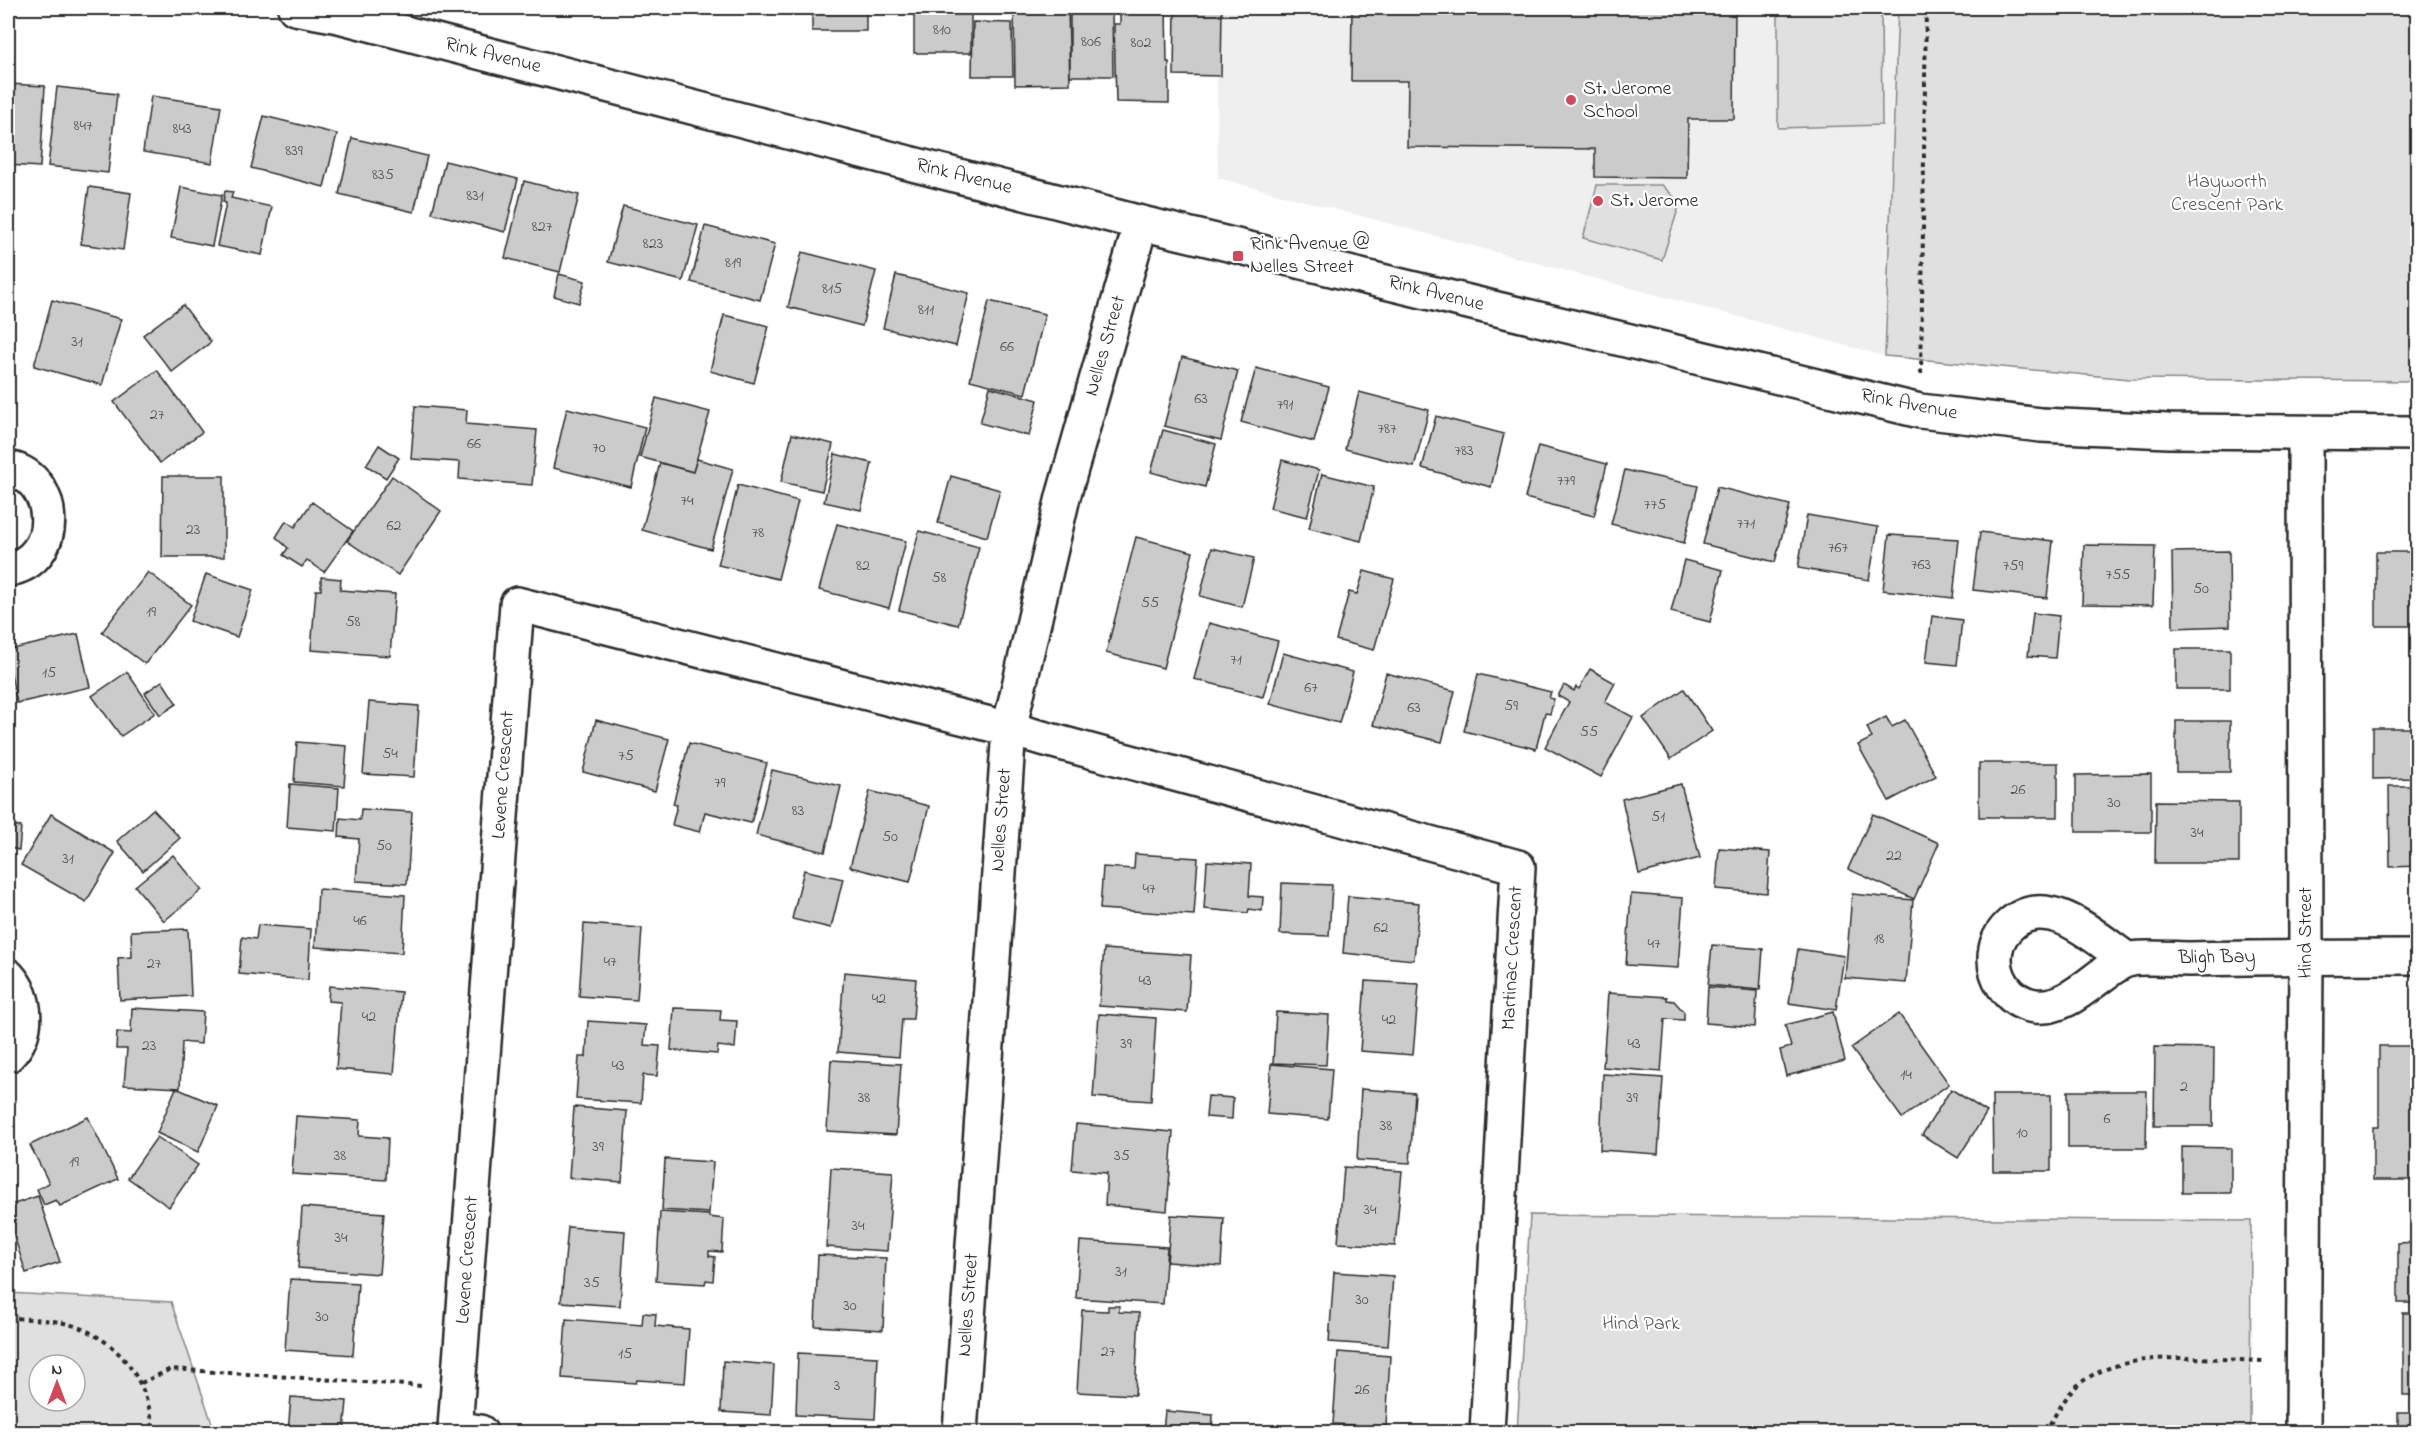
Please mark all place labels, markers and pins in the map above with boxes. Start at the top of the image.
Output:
place label: St. Jerome School [1583,75,1671,127]
marker: St. Jerome School [1564,93,1578,107]
place label: St. Jerome [1610,187,1698,216]
marker: St. Jerome [1591,194,1605,208]
place label: Rink Avenue @ Nelles Street [1250,230,1369,282]
marker: Rink Avenue @ Nelles Street [1231,249,1245,263]

